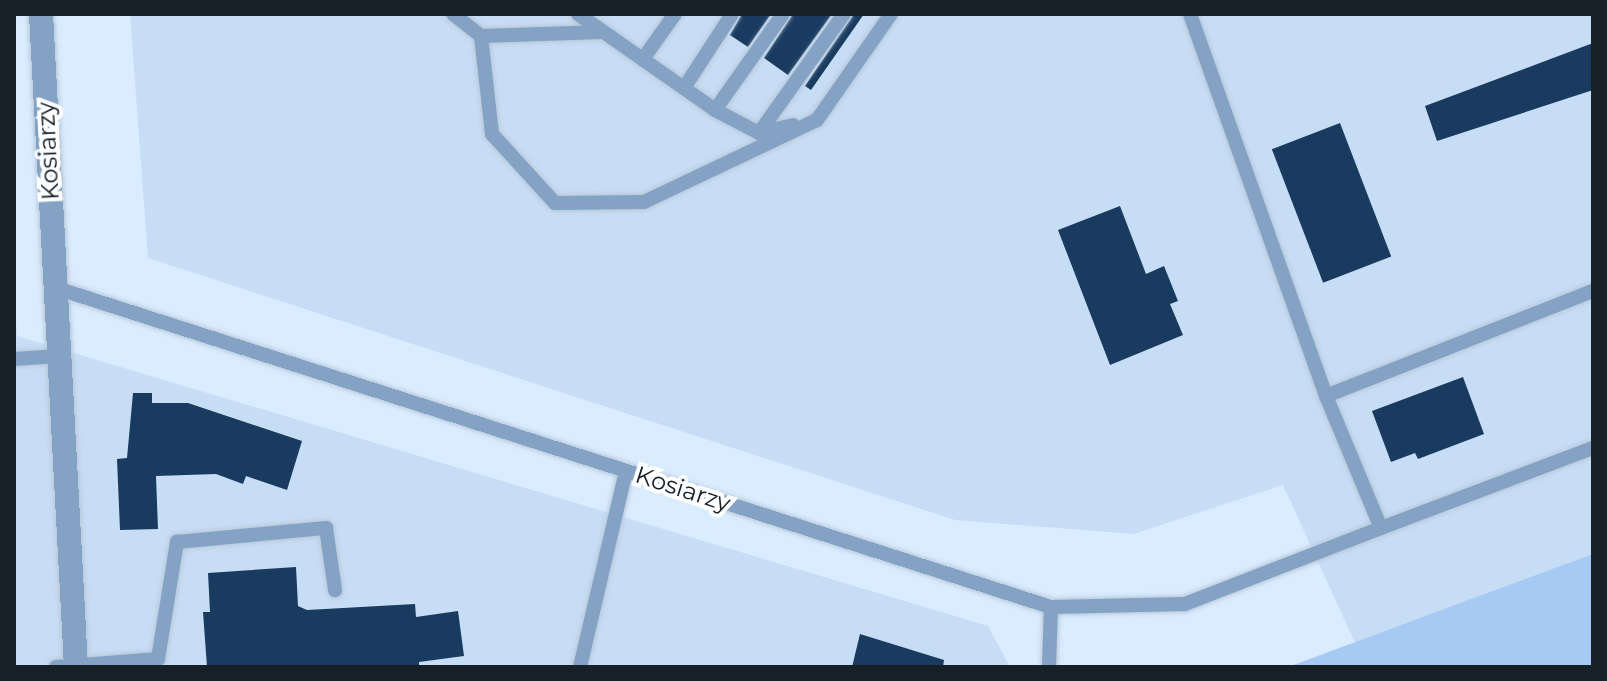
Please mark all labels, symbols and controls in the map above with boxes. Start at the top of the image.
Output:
street label: Kosiarzy [31,101,65,201]
street label: Kosiarzy [632,460,734,518]

